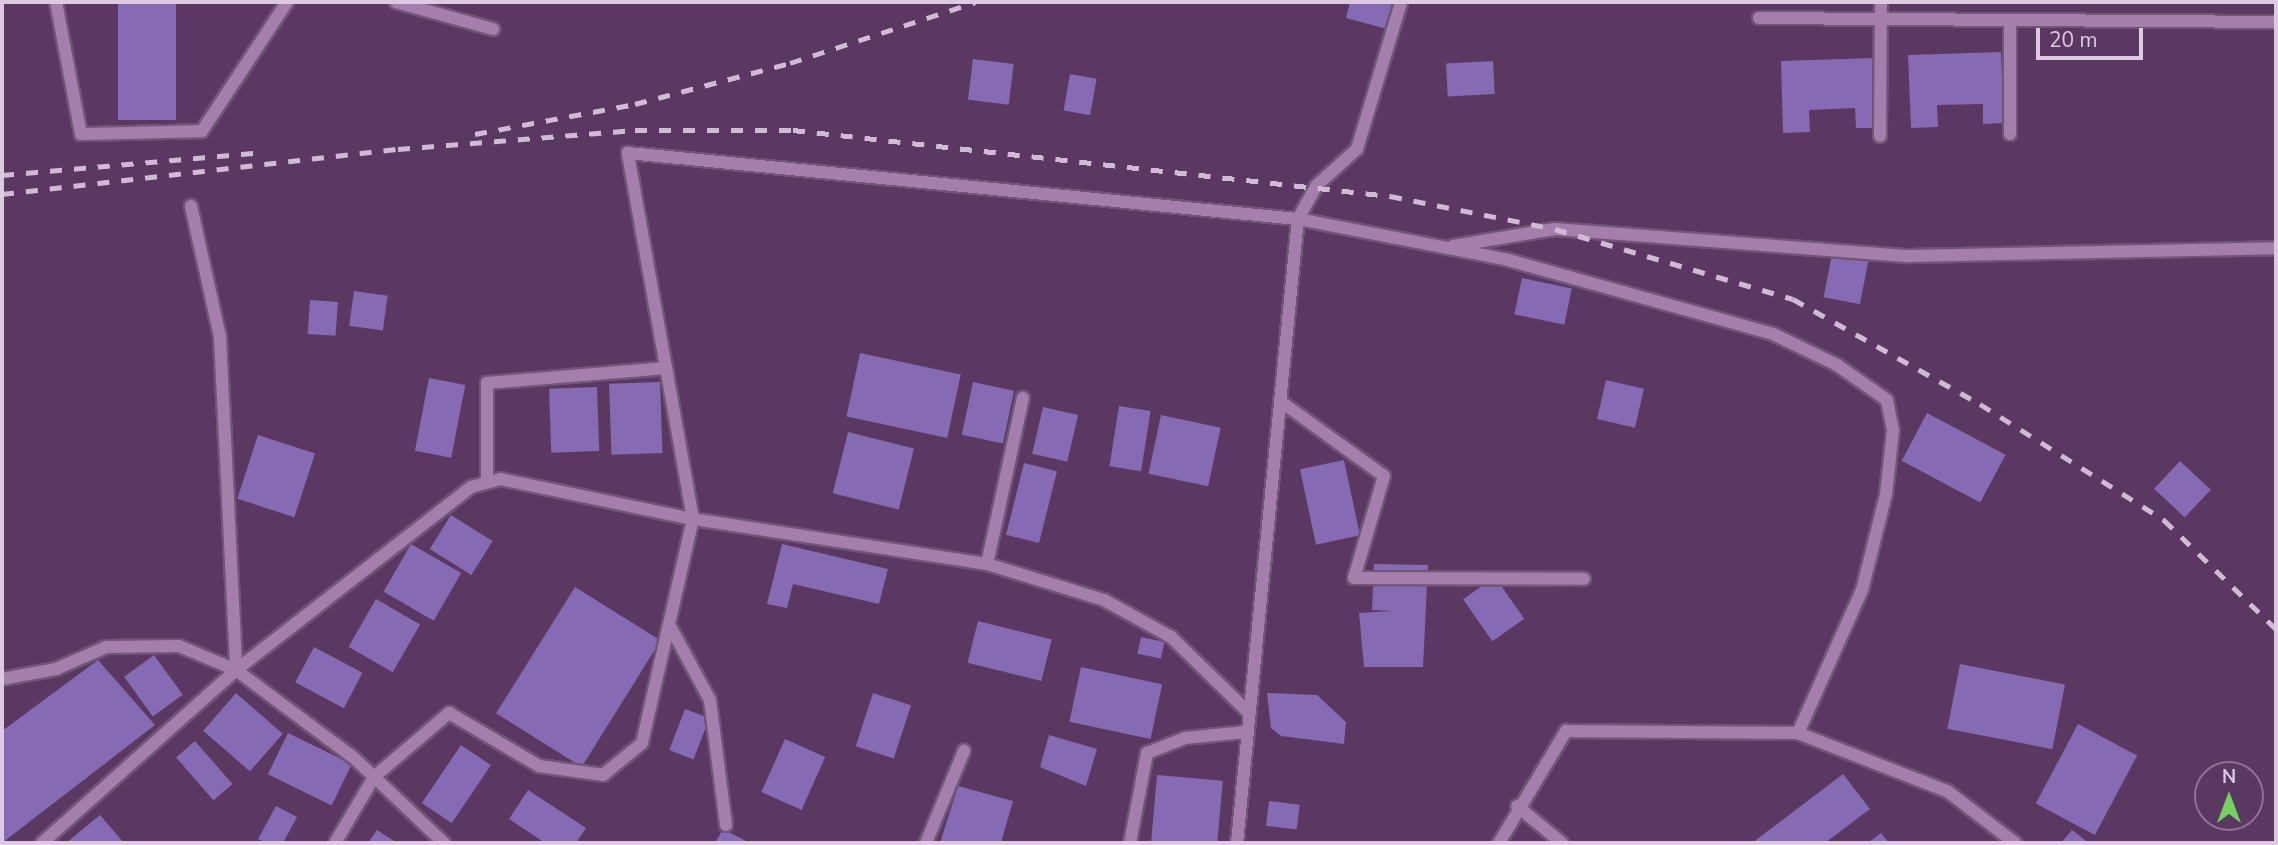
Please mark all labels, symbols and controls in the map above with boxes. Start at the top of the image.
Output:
scale bar [2040,14,2147,58]
text: 20 m [2049,26,2098,54]
north arrow [2194,761,2264,831]
text: N [2222,764,2236,790]

